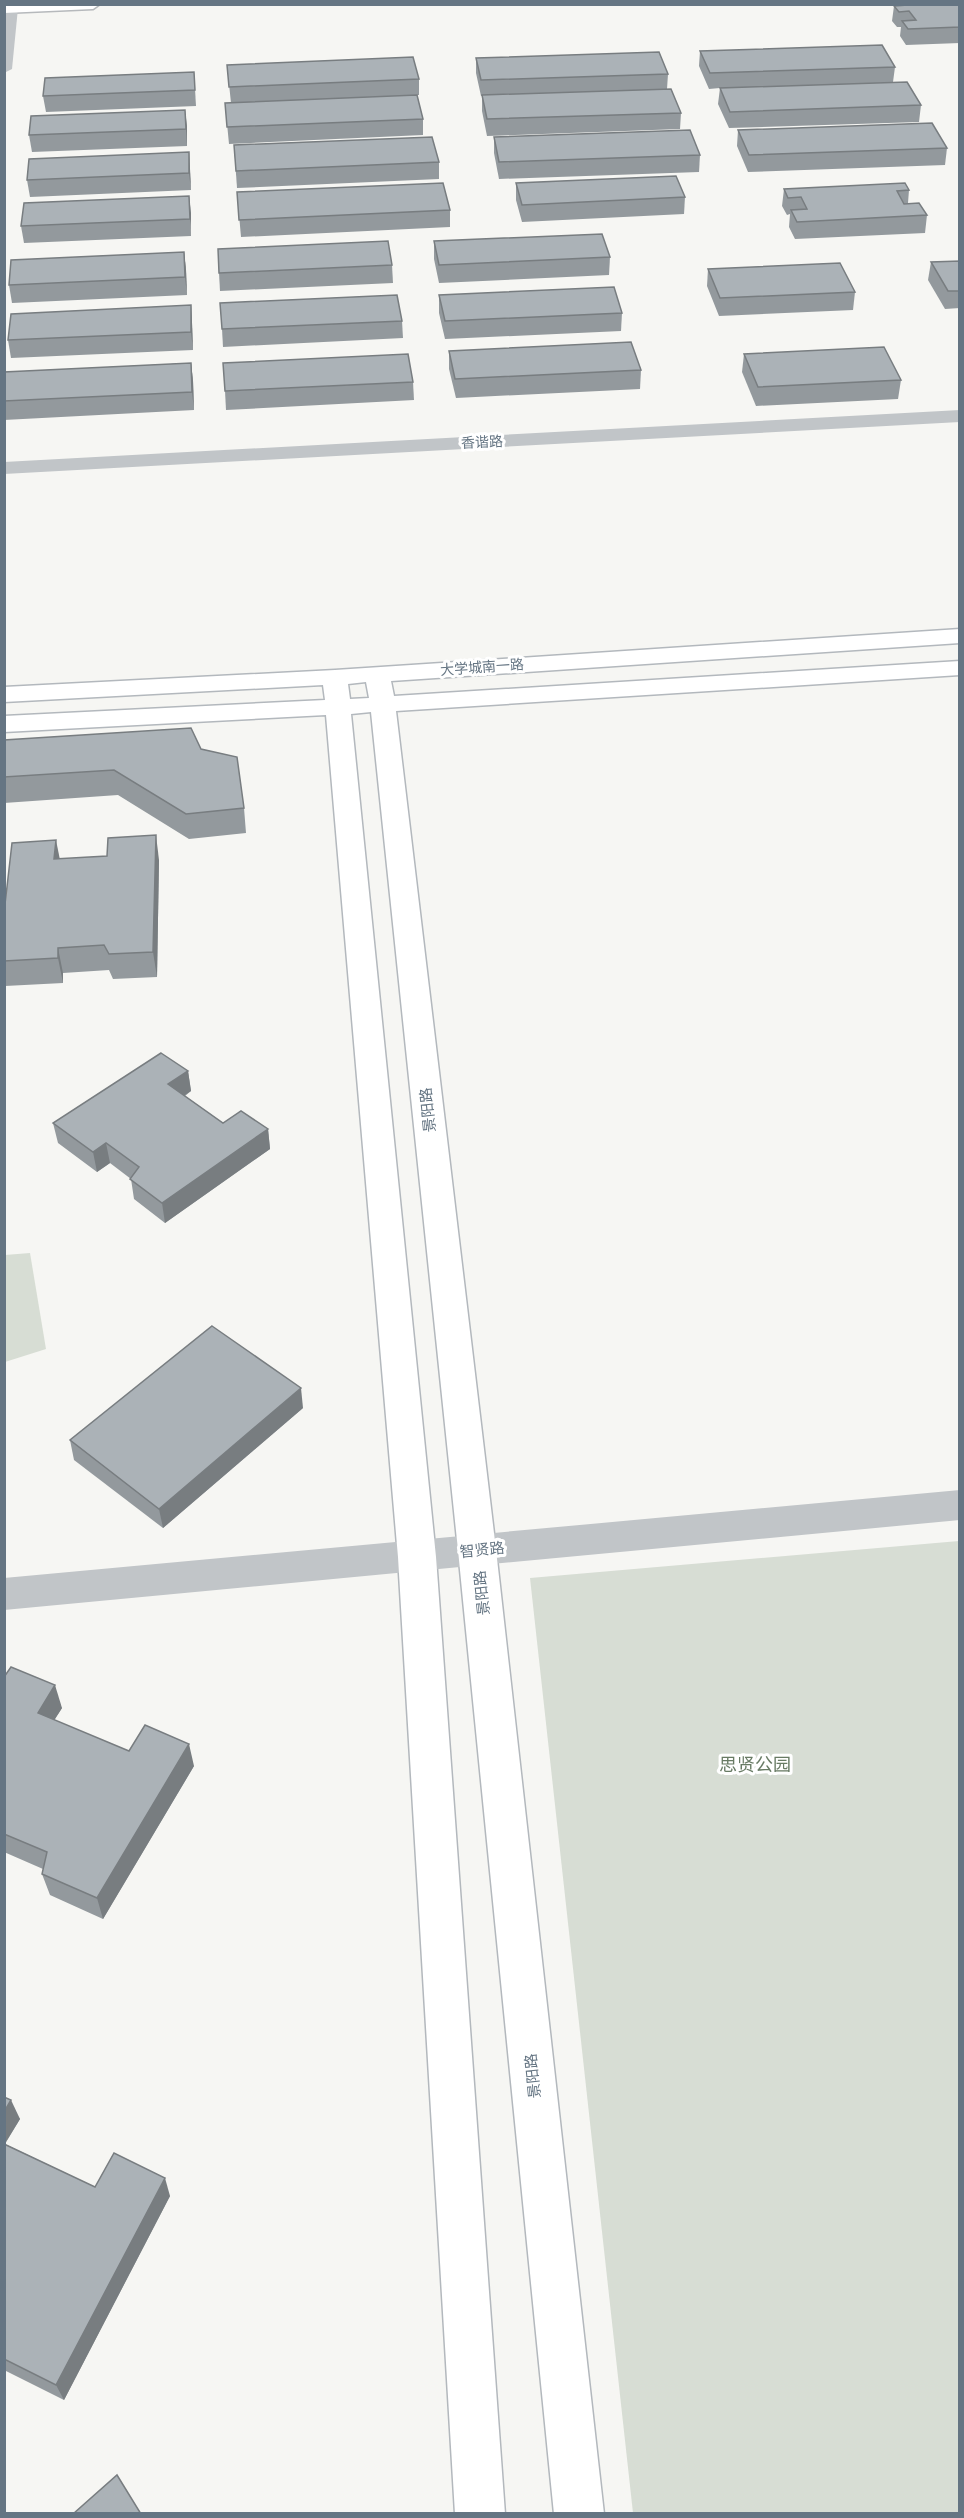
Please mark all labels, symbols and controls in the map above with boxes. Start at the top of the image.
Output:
street label: 香谐路 [461,433,503,451]
street label: 大学城南一路 [440,656,524,678]
street label: 景阳路 [417,1087,439,1133]
street label: 智贤路 [459,1539,505,1561]
street label: 景阳路 [471,1570,493,1616]
park label: 思贤公园 [719,1754,791,1775]
street label: 景阳路 [522,2053,544,2099]

